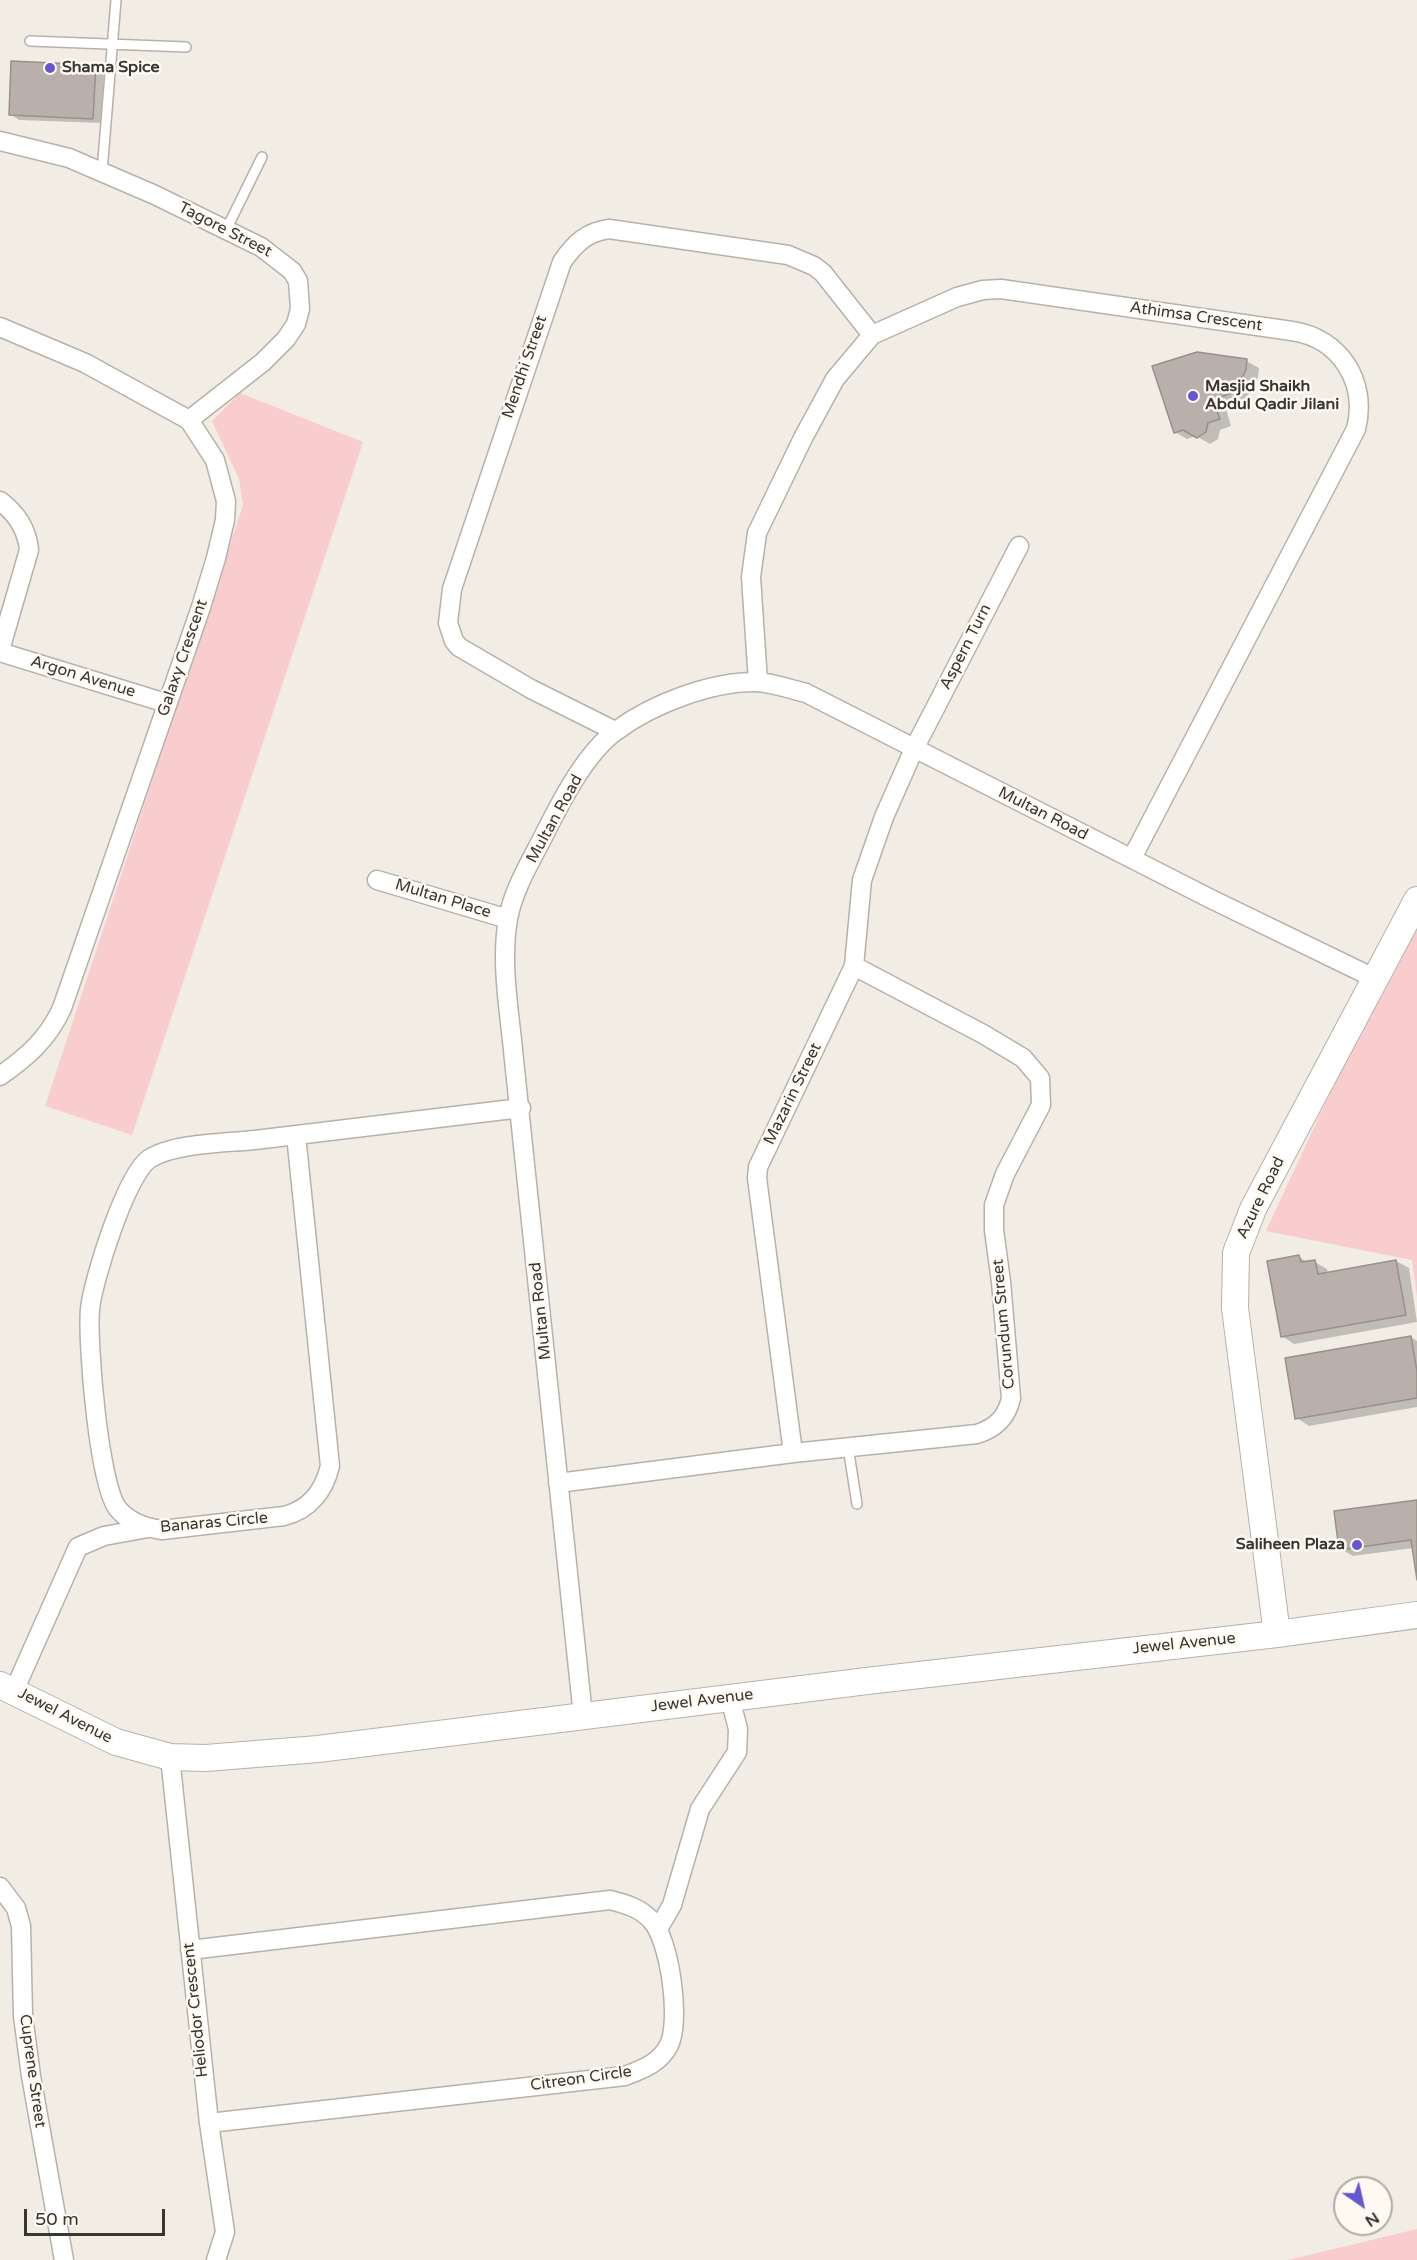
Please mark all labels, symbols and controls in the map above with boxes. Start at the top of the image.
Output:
place label: Shama Spice [62,58,160,78]
marker: Shama Spice [43,61,57,75]
street label: Tagore Street [175,198,275,262]
street label: Athimsa Crescent [1128,298,1264,336]
street label: Mendhi Street [498,313,552,421]
place label: Masjid Shaikh Abdul Qadir Jilani [1205,377,1339,415]
marker: Masjid Shaikh Abdul Qadir Jilani [1186,389,1200,403]
street label: Galaxy Crescent [154,597,212,719]
street label: Aspern Turn [936,601,996,693]
street label: Argon Avenue [28,652,138,702]
street label: Multan Road [523,771,587,867]
street label: Multan Road [995,783,1091,845]
street label: Multan Place [393,875,493,923]
street label: Mazarin Street [760,1040,826,1148]
street label: Azure Road [1233,1154,1289,1242]
street label: Corundum Street [989,1258,1019,1390]
street label: Multan Road [526,1261,556,1361]
street label: Banaras Circle [159,1509,269,1537]
place label: Saliheen Plaza [1236,1535,1345,1555]
marker: Saliheen Plaza [1350,1538,1364,1552]
street label: Jewel Avenue [1132,1629,1236,1659]
street label: Jewel Avenue [15,1684,115,1748]
street label: Jewel Avenue [649,1685,755,1717]
street label: Heliodor Crescent [179,1942,213,2078]
street label: Cuprene Street [15,2013,49,2129]
street label: Citreon Circle [529,2062,633,2096]
north arrow [1333,2176,1393,2236]
scale bar [27,2197,168,2235]
text: N [1361,2207,1383,2231]
text: 50 m [35,2208,79,2230]

